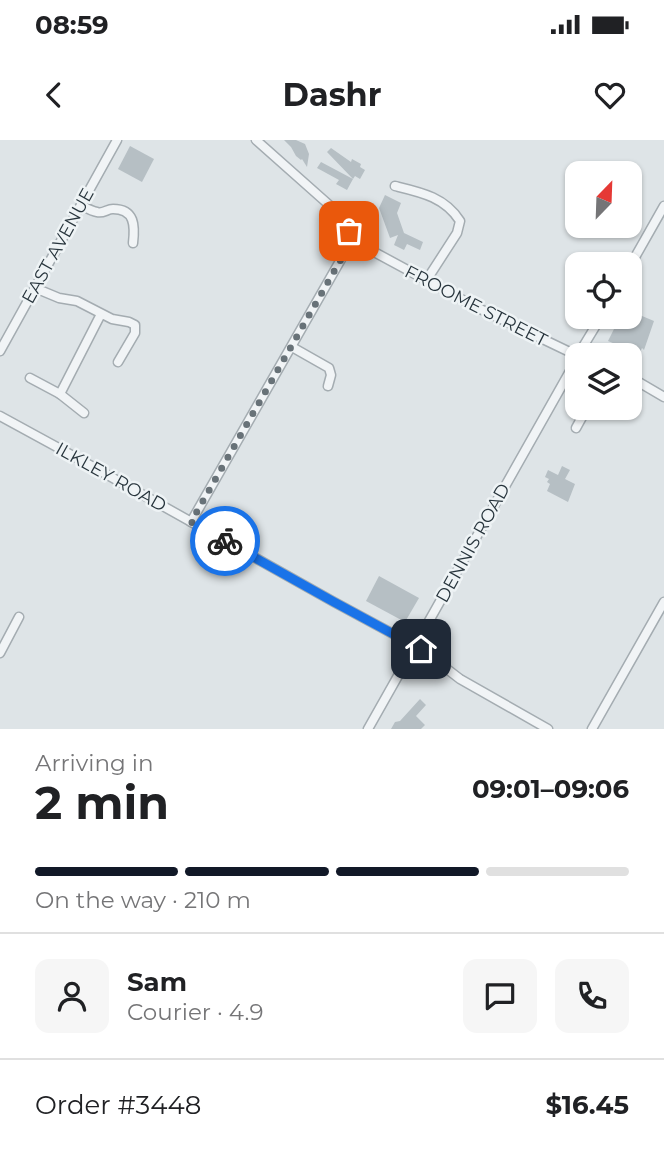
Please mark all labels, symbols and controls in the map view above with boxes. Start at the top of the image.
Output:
text: 08:59 [35,9,109,41]
text: Dashr [282,75,382,114]
icon: back [35,76,73,114]
icon: heart [591,76,629,114]
north arrow [565,161,642,238]
map controls [565,161,642,420]
street label: EAST AVENUE [17,185,99,307]
pin [319,201,379,261]
icon: bag [330,212,368,250]
button: locate [565,252,642,329]
street label: FROOME STREET [401,261,552,352]
button: layers [565,343,642,420]
street label: ILKLEY ROAD [52,438,170,516]
street label: DENNIS ROAD [431,479,515,607]
courier [190,506,260,576]
icon: bike [206,522,244,560]
pin [391,619,451,679]
icon: home [402,630,440,668]
text: Arriving in [35,749,154,777]
text: 09:01–09:06 [472,773,629,805]
text: 2 min [35,774,169,831]
text: On the way · 210 m [35,886,251,914]
button: person [35,959,109,1033]
button: chat [463,959,537,1033]
button: phone [555,959,629,1033]
text: Sam [127,966,187,998]
text: Courier · 4.9 [127,998,263,1026]
text: Order #3448 [35,1089,201,1121]
text: $16.45 [545,1089,629,1121]

